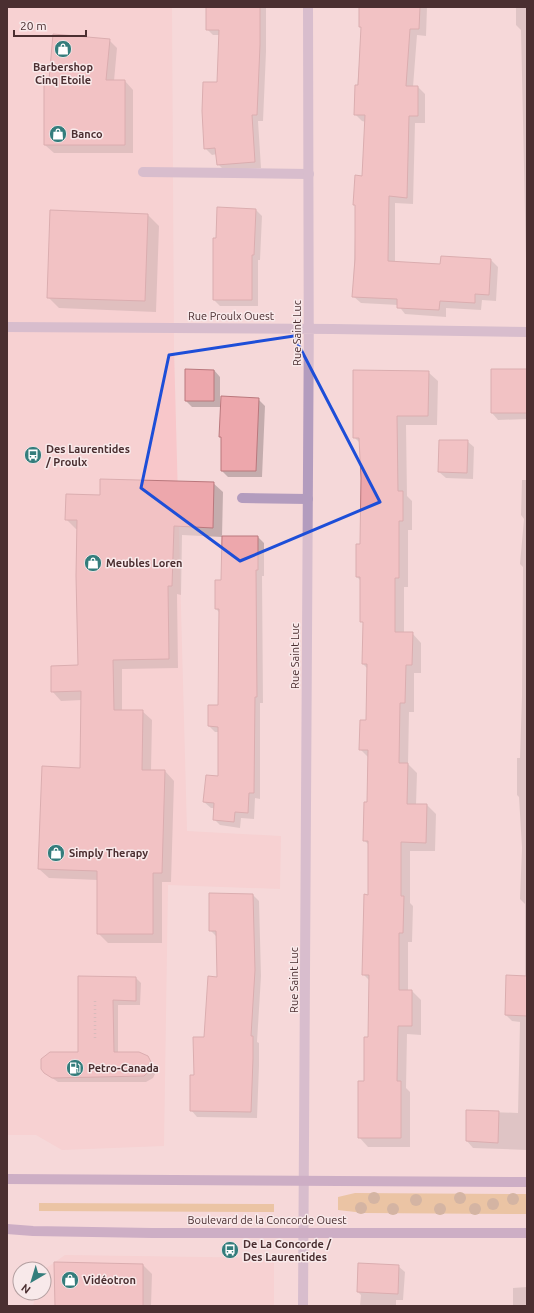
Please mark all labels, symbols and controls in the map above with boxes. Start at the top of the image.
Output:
scale bar [14,12,86,38]
text: 20 m [20,19,47,32]
shop icon: Barbershop Cinq Etoile [53,39,73,59]
place label: Barbershop Cinq Etoile [33,61,93,86]
shop icon: Banco [48,124,68,144]
place label: Banco [71,128,103,140]
street label: Rue Saint Luc [291,300,303,366]
street label: Rue Proulx Ouest [188,310,275,322]
place label: Des Laurentides / Proulx [45,443,130,468]
bus stop icon: Des Laurentides / Proulx [23,445,43,465]
shop icon: Meubles Loren [83,553,103,573]
place label: Meubles Loren [106,557,183,569]
street label: Rue Saint Luc [289,623,301,689]
shop icon: Simply Therapy [46,843,66,863]
place label: Simply Therapy [69,847,148,859]
street label: Rue Saint Luc [288,947,300,1013]
fuel station icon: Petro-Canada [65,1058,85,1078]
place label: Petro-Canada [88,1062,159,1074]
street label: Boulevard de la Concorde Ouest [187,1214,347,1226]
place label: De La Concorde / Des Laurentides [243,1238,331,1263]
bus stop icon: De La Concorde / Des Laurentides [220,1240,240,1260]
north arrow [12,1261,52,1301]
shop icon: Vidéotron [60,1270,80,1290]
place label: Vidéotron [83,1274,136,1286]
text: N [19,1282,33,1296]

